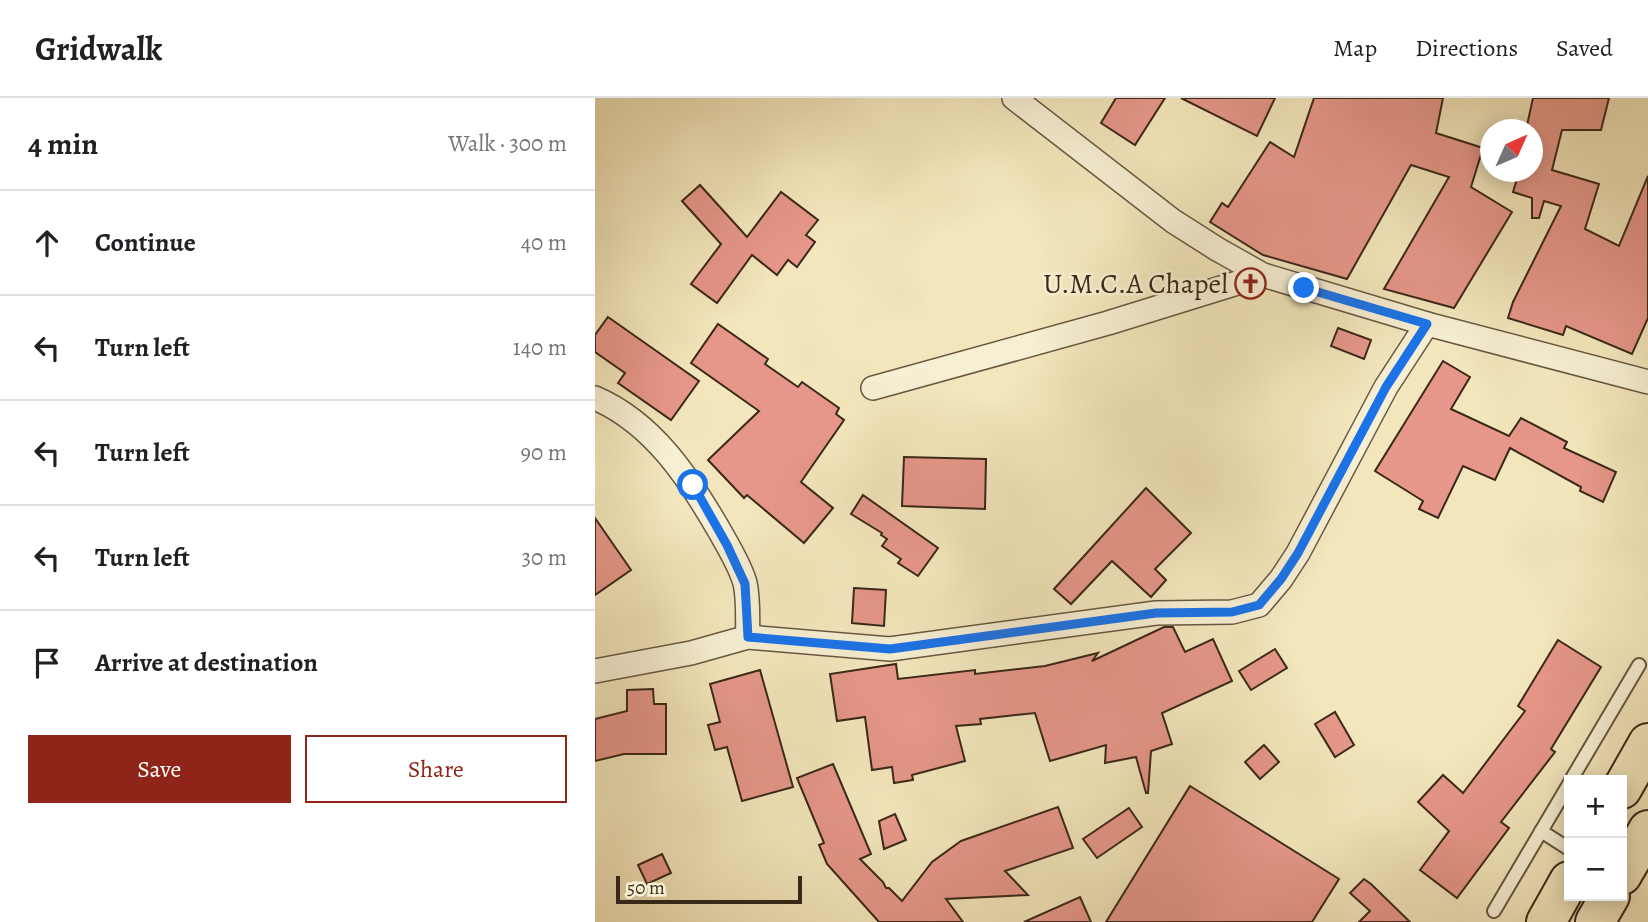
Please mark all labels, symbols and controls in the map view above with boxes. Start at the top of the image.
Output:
text: Gridwalk [35,26,162,71]
text: Map [1333,32,1377,64]
text: Directions [1415,32,1518,64]
text: Saved [1556,32,1613,64]
north arrow [1480,119,1543,182]
text: 4 min [28,124,98,164]
text: Walk · 300 m [448,128,567,159]
icon: ahead [28,224,66,262]
text: Continue [95,225,196,260]
text: 40 m [521,227,567,258]
place label: U.M.C.A Chapel [1043,265,1228,303]
church icon: U.M.C.A Chapel [1234,266,1268,300]
route end [1288,272,1319,303]
icon: left [28,329,66,367]
text: Turn left [95,330,190,365]
text: 140 m [513,332,567,363]
icon: left [28,434,66,472]
text: Turn left [95,435,190,470]
text: 90 m [521,437,567,468]
route start [677,469,708,500]
icon: left [28,539,66,577]
text: Turn left [95,540,190,575]
text: 30 m [521,542,567,573]
icon: arrive [28,644,66,682]
text: Arrive at destination [95,645,318,680]
button: Save [28,735,291,803]
button: Share [305,735,567,803]
map controls [1564,775,1627,901]
button: + [1564,775,1627,838]
button: − [1564,838,1627,901]
scale bar [616,873,801,905]
text: 50 m [627,875,665,901]

